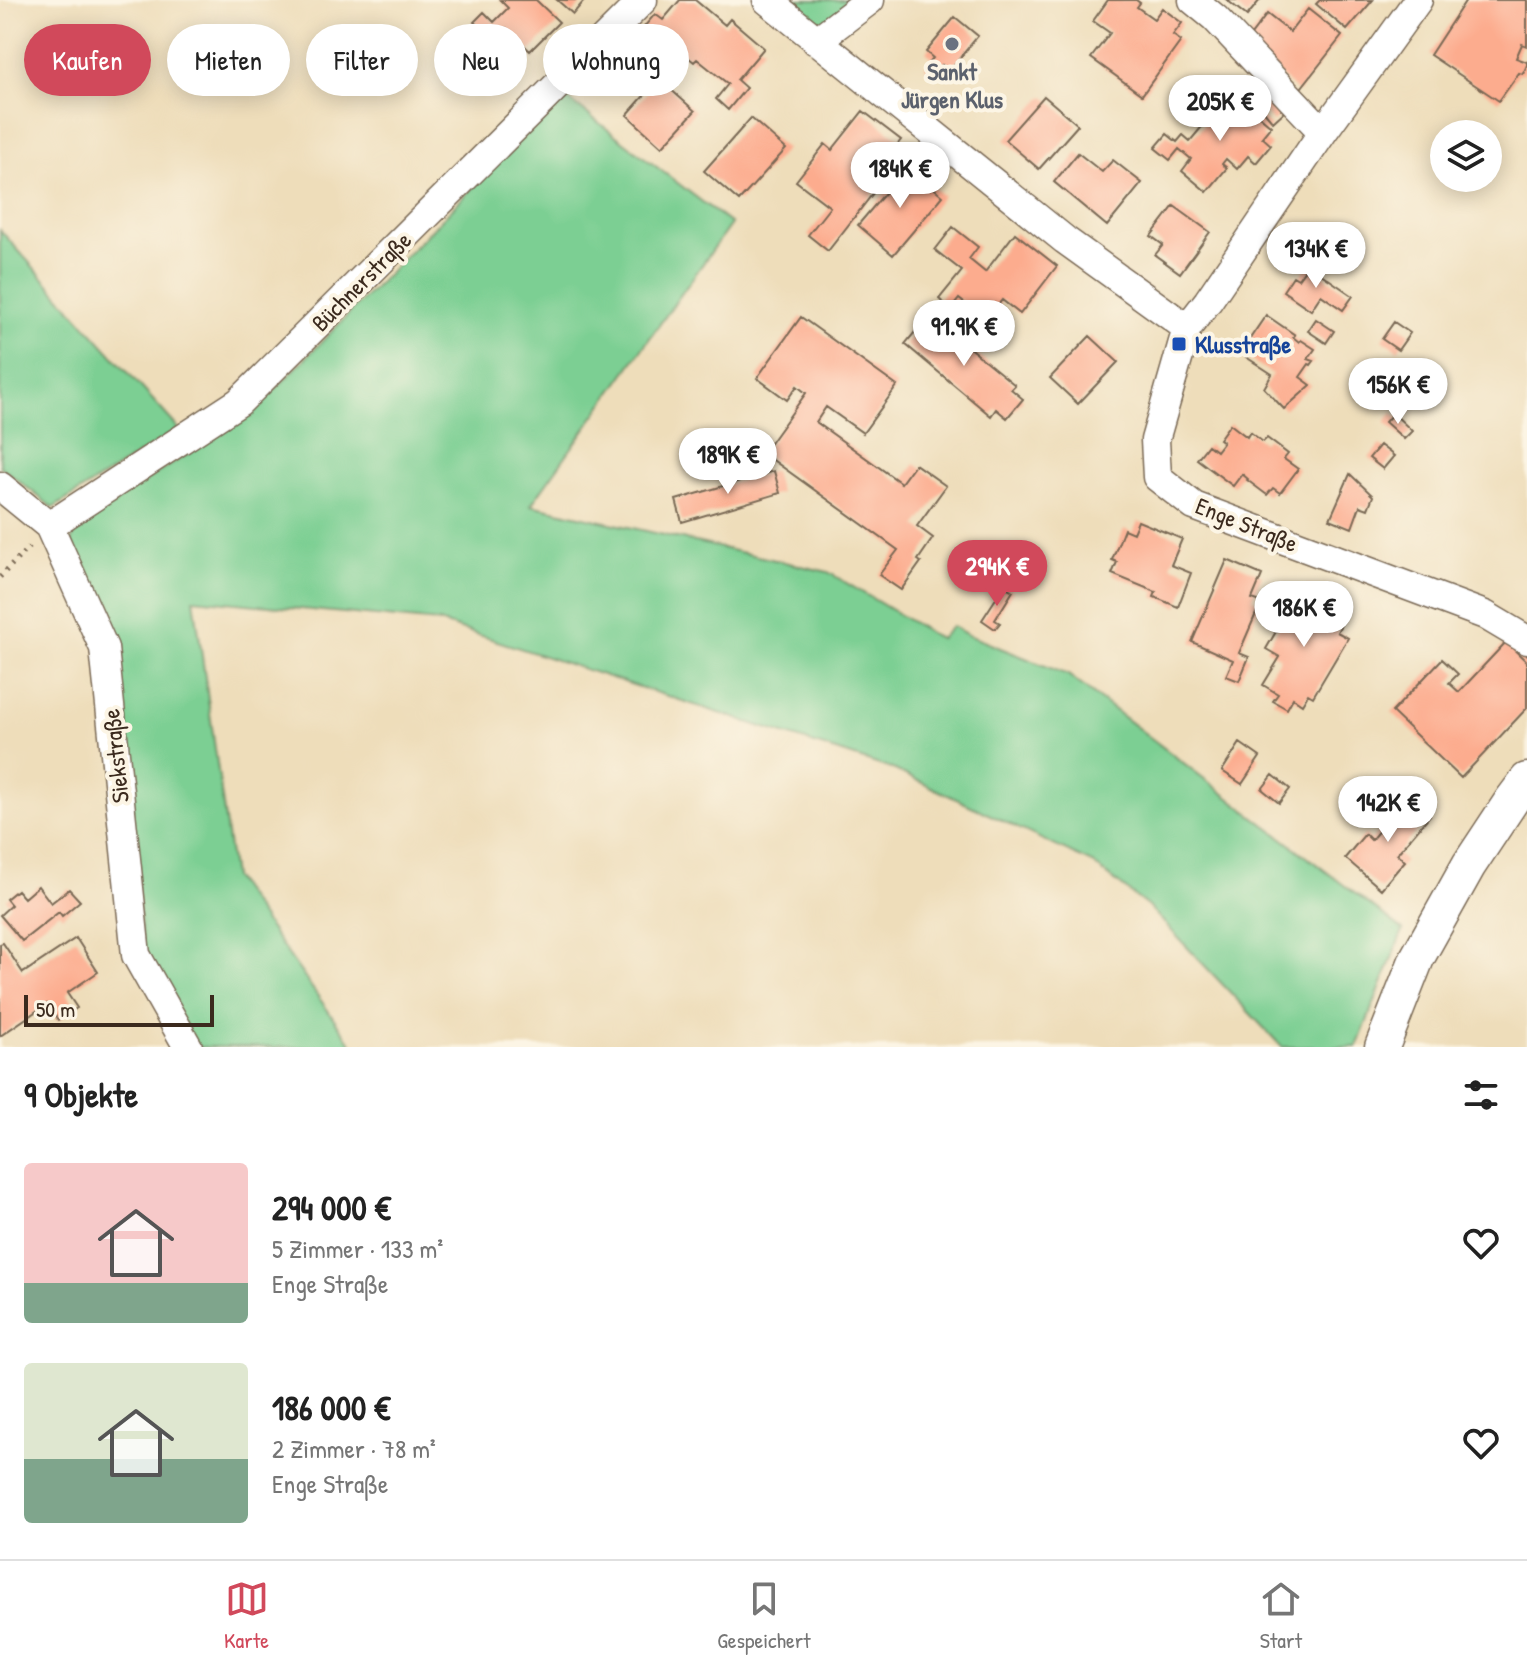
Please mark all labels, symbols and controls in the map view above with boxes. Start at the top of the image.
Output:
chip: Kaufen [24,24,151,96]
chip: Mieten [167,24,290,96]
chip: Filter [306,24,418,96]
chip: Neu [434,24,527,96]
chip: Wohnung [543,24,689,96]
marker: Sankt Jürgen Klus [943,35,961,53]
place label: Sankt Jürgen Klus [901,55,1003,116]
pin: 205K € [1155,75,1285,143]
text: 205K € [1187,83,1253,118]
map controls [1430,120,1502,192]
button: layers [1430,120,1502,192]
pin: 184K € [835,142,965,210]
text: 184K € [869,150,931,185]
pin: 134K € [1251,222,1381,290]
street label: Büchnerstraße [304,224,418,338]
text: 134K € [1285,230,1347,265]
pin: 91.9K € [890,300,1038,368]
text: 91.9K € [931,308,997,343]
place label: Klusstraße [1195,328,1292,361]
marker: Klusstraße [1170,335,1188,353]
pin: 156K € [1333,358,1463,426]
text: 156K € [1367,366,1429,401]
pin: 189K € [663,428,793,496]
text: 189K € [697,436,759,471]
street label: Enge Straße [1191,489,1303,559]
pin: 294K € [932,540,1062,608]
text: 294K € [965,548,1029,583]
pin: 186K € [1239,581,1369,649]
text: 186K € [1272,589,1336,624]
street label: Siekstraße [94,707,136,805]
pin: 142K € [1323,776,1453,844]
text: 142K € [1356,784,1420,819]
scale bar [24,991,214,1027]
text: 50 m [36,994,75,1024]
text: 9 Objekte [24,1072,138,1118]
icon: filters [1459,1073,1503,1117]
text: 294 000 € [272,1185,391,1231]
icon: home [88,1195,184,1291]
icon: heart [1459,1221,1503,1265]
text: 5 Zimmer · 133 m² [272,1231,443,1266]
text: Enge Straße [272,1266,388,1301]
text: 186 000 € [272,1385,390,1431]
icon: home [88,1395,184,1491]
icon: heart [1459,1421,1503,1465]
text: 2 Zimmer · 78 m² [272,1431,436,1466]
text: Enge Straße [272,1466,388,1501]
tab: Karte [224,1577,269,1655]
tab: Gespeichert [717,1577,811,1655]
tab: Start [1259,1577,1303,1655]

